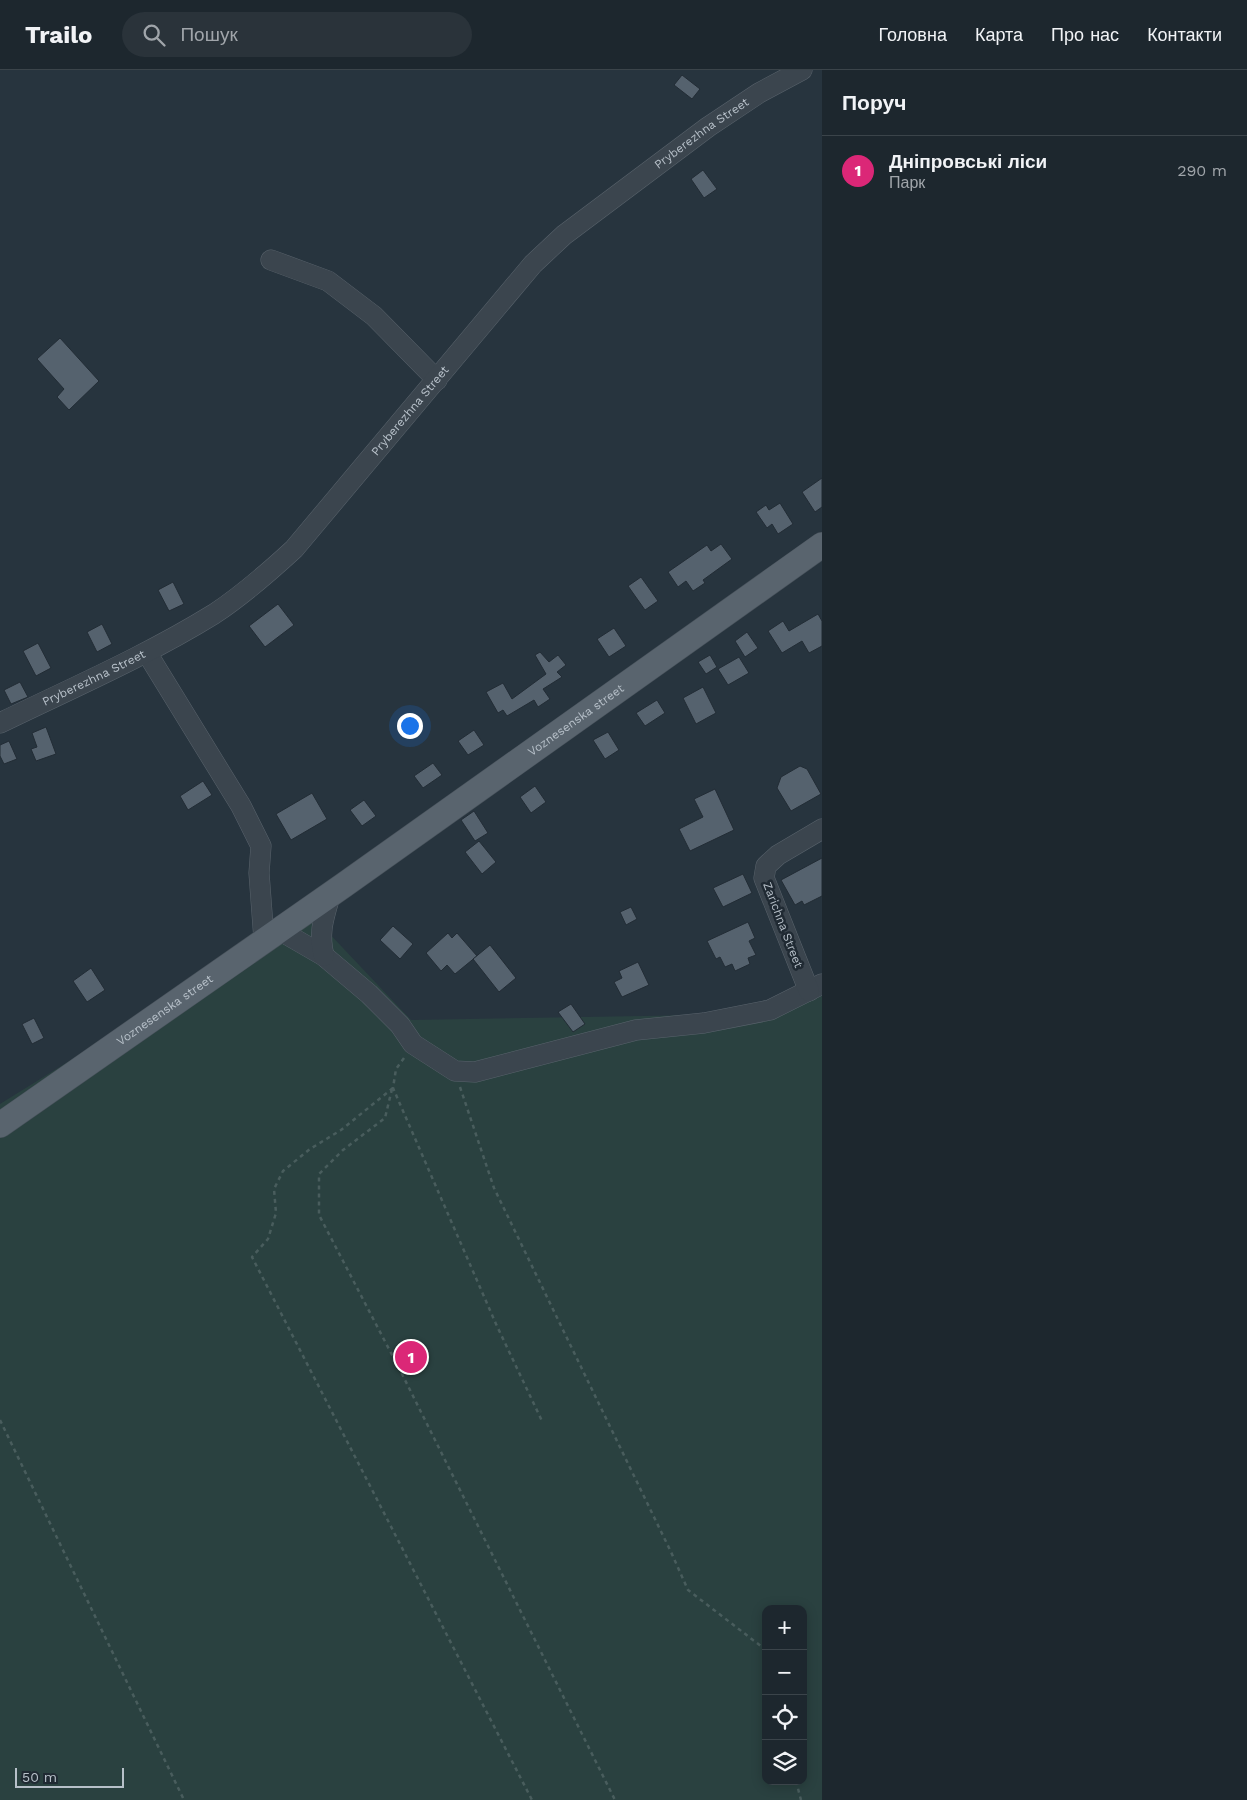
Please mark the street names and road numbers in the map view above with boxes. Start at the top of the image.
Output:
street label: Pryberezhna Street [652,95,751,172]
street label: Pryberezhna Street [368,363,452,458]
street label: Pryberezhna Street [40,647,148,709]
street label: Voznesenska street [525,681,626,759]
street label: Zarichna Street [760,880,806,970]
street label: Voznesenska street [114,972,216,1048]

